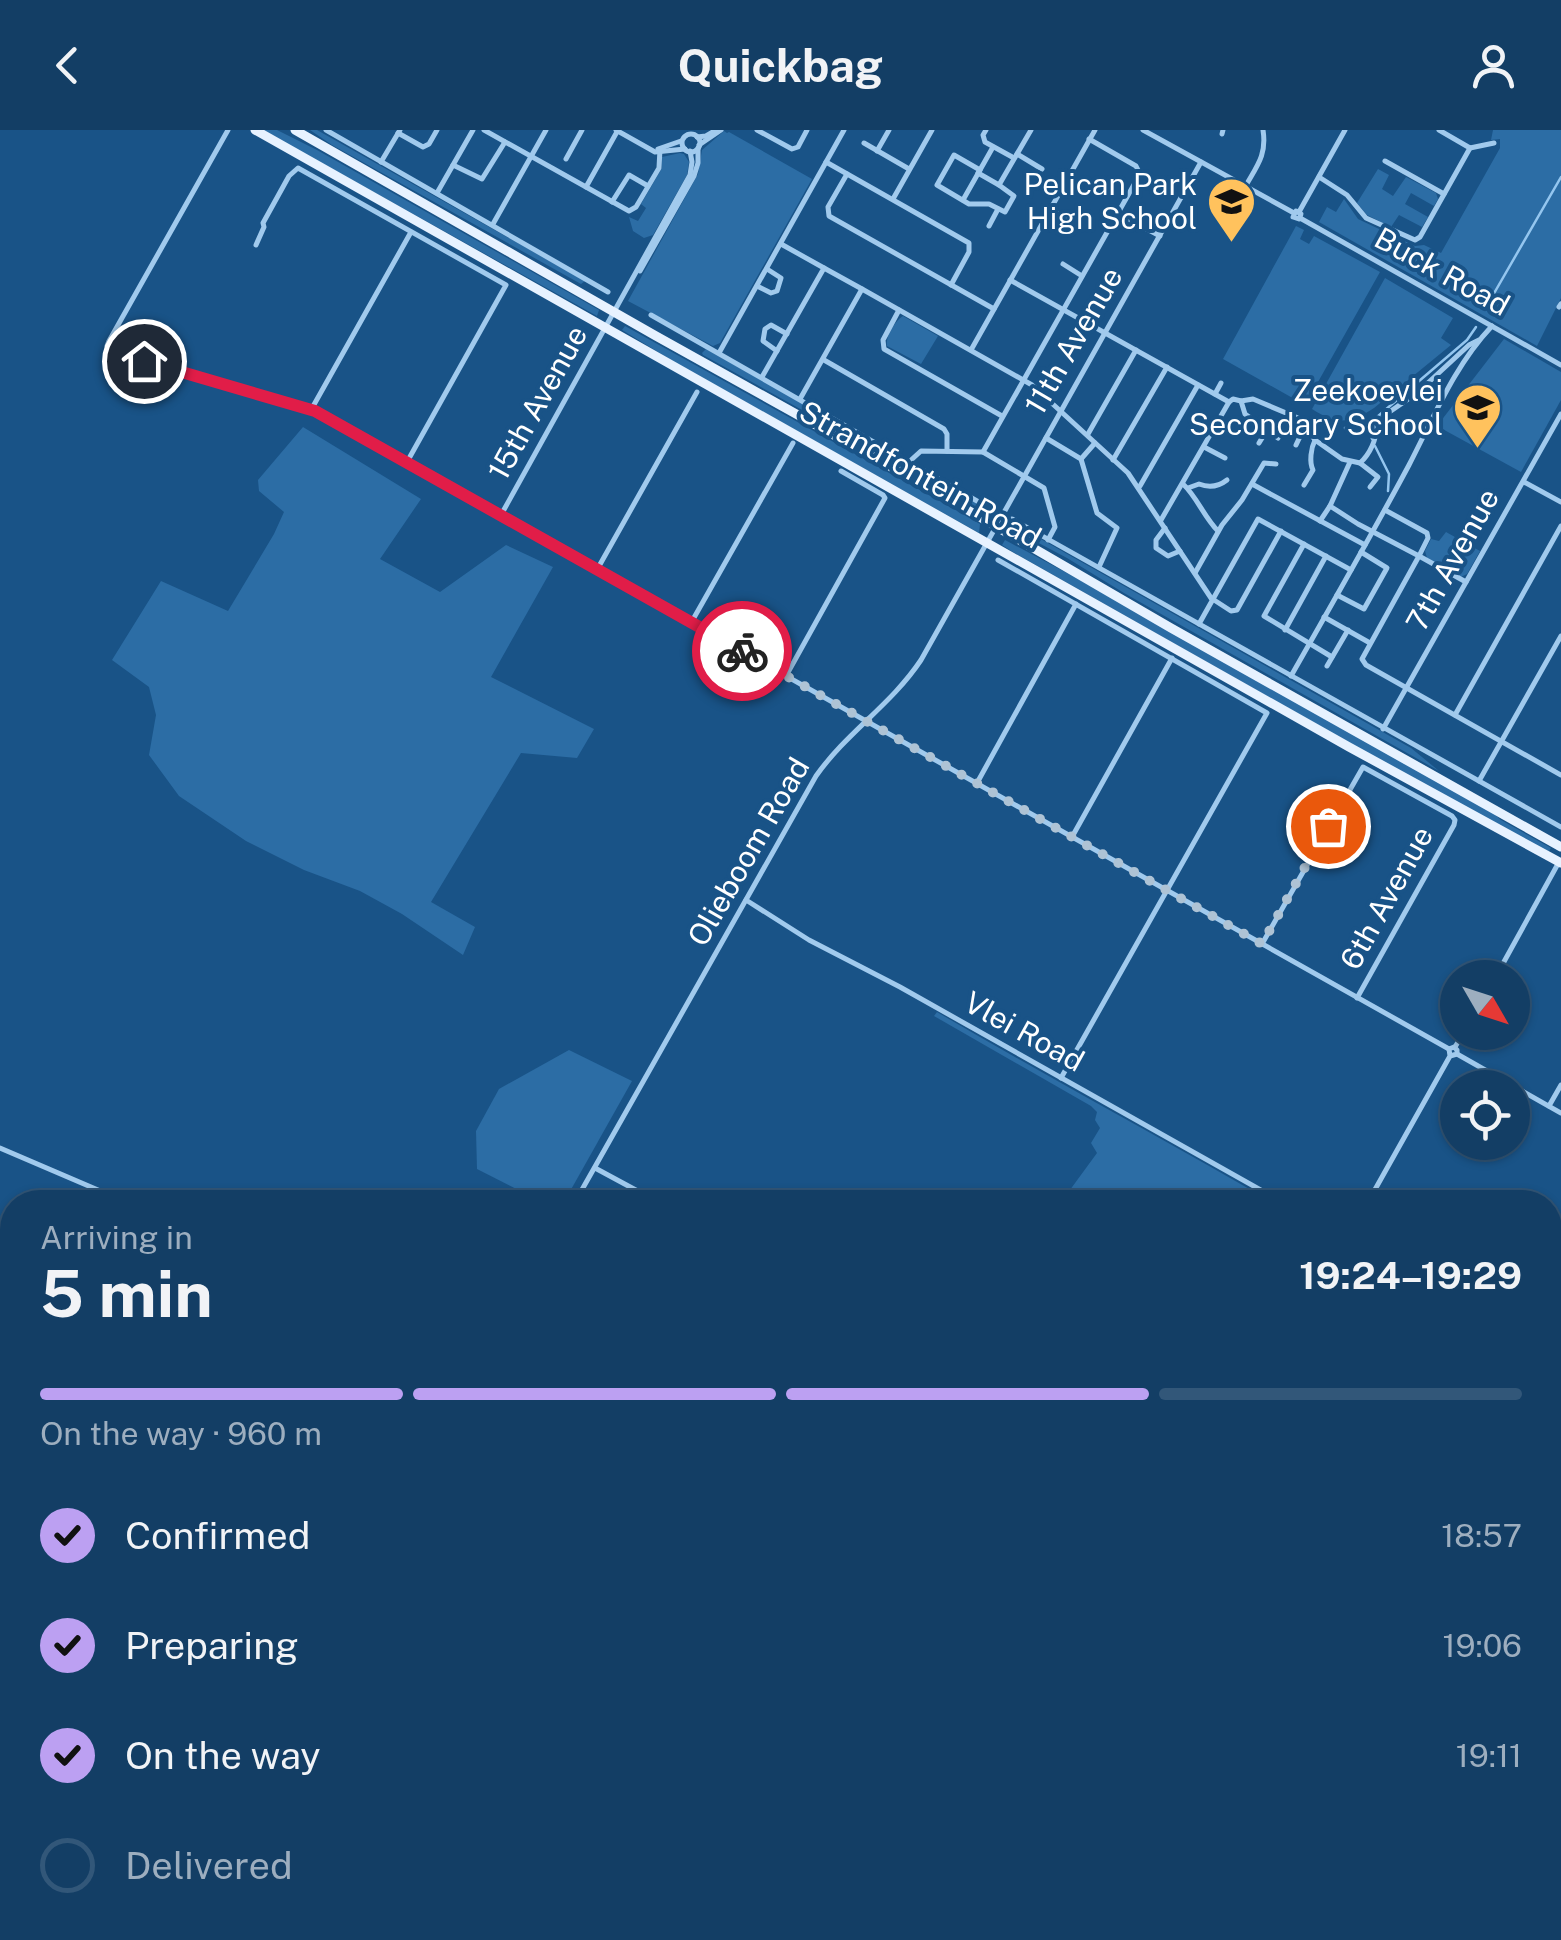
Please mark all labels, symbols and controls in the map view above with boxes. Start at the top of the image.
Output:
icon: back [40,38,95,93]
icon: person [1466,38,1521,93]
text: Quickbag [678,39,883,92]
place label: Pelican Park High School [1024,166,1197,236]
school or university icon: Pelican Park High School [1206,176,1258,244]
street label: Buck Road [1369,219,1516,323]
street label: 11th Avenue [1017,261,1130,420]
pin [102,319,187,404]
street label: 15th Avenue [480,319,594,486]
icon: home [117,334,172,389]
place label: Zeekoevlei Secondary School [1189,372,1443,442]
school or university icon: Zeekoevlei Secondary School [1452,382,1504,450]
street label: Strandfontein Road [793,393,1048,556]
street label: 7th Avenue [1398,482,1506,637]
courier [692,601,792,701]
icon: bike [715,624,770,679]
street label: Olieboom Road [680,751,817,952]
pin [1286,784,1371,869]
icon: bag [1301,799,1356,854]
street label: 6th Avenue [1332,820,1440,975]
north arrow [1440,960,1530,1050]
map controls [1440,960,1530,1160]
street label: Vlei Road [958,984,1091,1079]
button: locate [1440,1070,1530,1160]
text: Arriving in [40,1219,193,1256]
text: 19:24–19:29 [1299,1253,1522,1298]
text: 5 min [40,1255,213,1332]
text: On the way · 960 m [40,1415,322,1452]
icon: check [40,1508,95,1563]
text: Confirmed [125,1513,310,1558]
text: 18:57 [1441,1517,1522,1554]
icon: check [40,1618,95,1673]
text: Preparing [125,1623,299,1668]
text: 19:06 [1442,1627,1522,1664]
icon: check [40,1728,95,1783]
text: On the way [125,1733,321,1778]
text: 19:11 [1456,1737,1522,1774]
text: Delivered [125,1843,293,1888]

